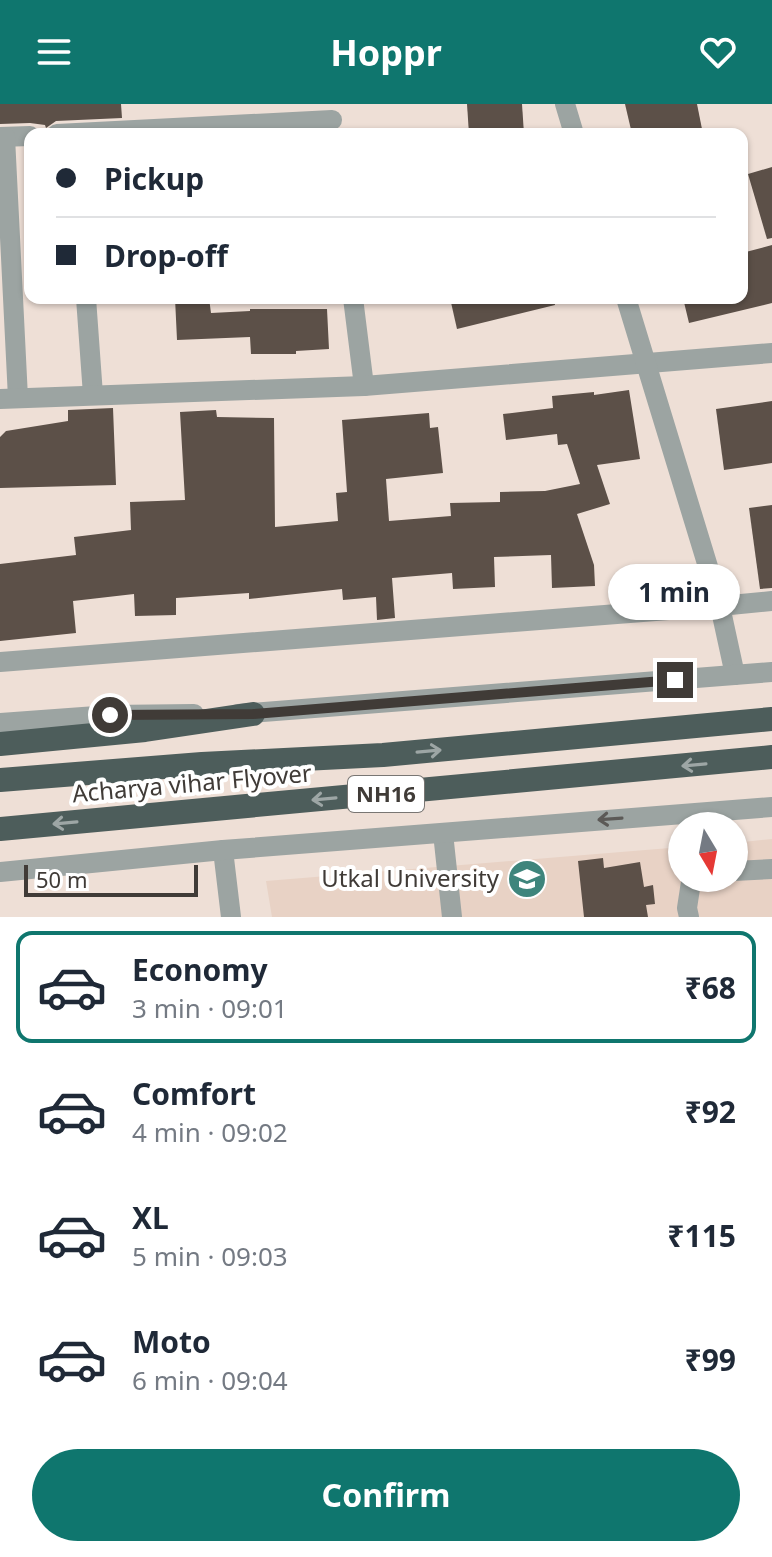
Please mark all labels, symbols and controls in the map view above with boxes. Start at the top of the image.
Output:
text: Hoppr [330,28,442,77]
icon: menu [32,30,76,74]
icon: heart [696,30,740,74]
text: Pickup [104,158,204,199]
text: Drop-off [104,235,228,276]
callout: 1 min [609,564,741,620]
text: 1 min [638,574,710,610]
route end [657,662,693,698]
route start [92,697,128,733]
one-way arrow [415,744,442,759]
street label: Acharya vihar Flyover [71,756,313,809]
one-way arrow [681,757,708,772]
road number: NH16 [348,776,424,812]
one-way arrow [311,792,338,807]
one-way arrow [597,812,624,827]
north arrow [668,812,748,892]
map controls [668,812,748,892]
one-way arrow [52,816,79,831]
school or university icon: Utkal University [506,858,548,900]
scale bar [24,861,198,897]
place label: Utkal University [321,861,500,894]
text: 50 m [36,864,87,894]
text: Economy [132,949,268,990]
icon: car [36,951,108,1023]
text: ₹68 [685,967,736,1008]
text: 3 min · 09:01 [132,990,288,1026]
text: Comfort [132,1073,256,1114]
icon: car [36,1075,108,1147]
text: ₹92 [685,1091,736,1132]
text: 4 min · 09:02 [132,1114,288,1150]
text: XL [132,1197,169,1238]
icon: car [36,1199,108,1271]
text: ₹115 [667,1215,736,1256]
text: 5 min · 09:03 [132,1238,288,1274]
text: Moto [132,1321,211,1362]
icon: car [36,1323,108,1395]
text: ₹99 [685,1339,736,1380]
text: 6 min · 09:04 [132,1362,288,1398]
button: Confirm [32,1449,740,1541]

